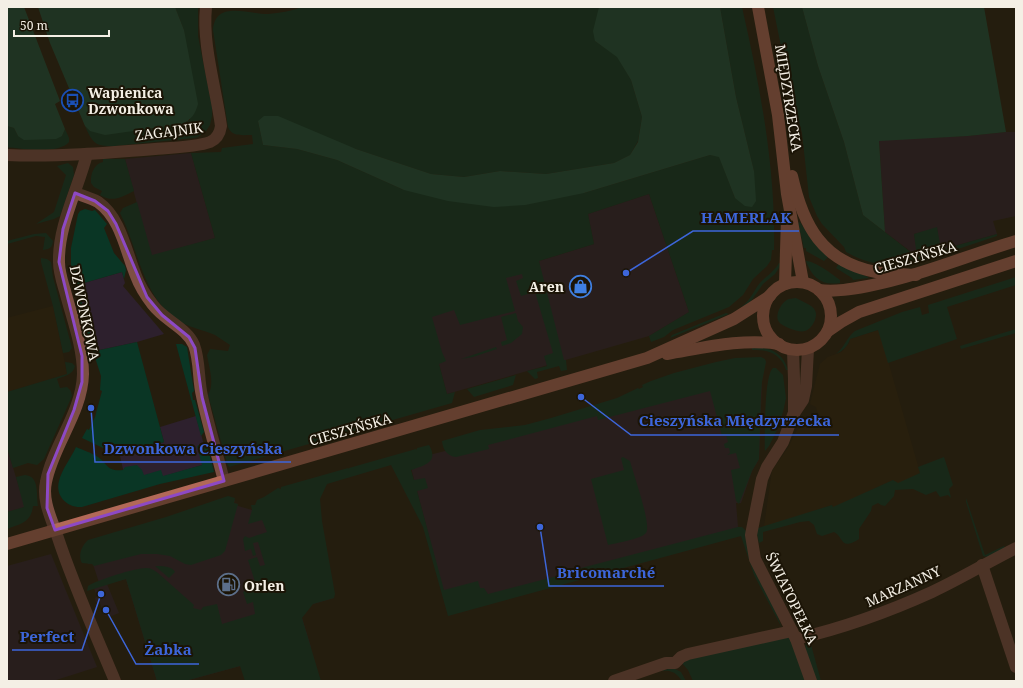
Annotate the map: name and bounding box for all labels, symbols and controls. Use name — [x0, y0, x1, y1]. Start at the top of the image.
scale bar — [14, 12, 109, 38]
text: 50 m — [20, 17, 48, 34]
street label: MIĘDZYRZECKA — [771, 43, 807, 153]
place label: Wapienica Dzwonkowa — [88, 83, 174, 118]
bus stop icon: Wapienica Dzwonkowa — [60, 87, 86, 113]
street label: ZAGAJNIK — [134, 117, 204, 145]
callout: HAMERLAK — [693, 204, 799, 231]
text: HAMERLAK — [701, 207, 792, 227]
street label: CIESZYŃSKA — [871, 236, 959, 278]
street label: DZWONKOWA — [66, 264, 104, 363]
shop icon: Aren — [567, 273, 593, 299]
place label: Aren — [529, 277, 564, 296]
street label: CIESZYŃSKA — [306, 408, 394, 450]
callout: Cieszyńska Międzyrzecka — [631, 408, 839, 435]
text: Cieszyńska Międzyrzecka — [639, 410, 831, 430]
callout: Dzwonkowa Cieszyńska — [95, 435, 291, 462]
text: Dzwonkowa Cieszyńska — [103, 438, 283, 458]
street label: ŚWIATOPEŁKA — [761, 549, 823, 647]
callout: Bricomarché — [549, 559, 664, 586]
street label: MARZANNY — [862, 561, 944, 611]
text: Bricomarché — [557, 562, 655, 582]
fuel station icon: Orlen — [216, 572, 242, 598]
place label: Orlen — [244, 576, 285, 595]
callout: Perfect — [12, 623, 82, 650]
text: Perfect — [20, 626, 74, 646]
callout: Żabka — [136, 637, 199, 664]
text: Żabka — [144, 639, 192, 659]

